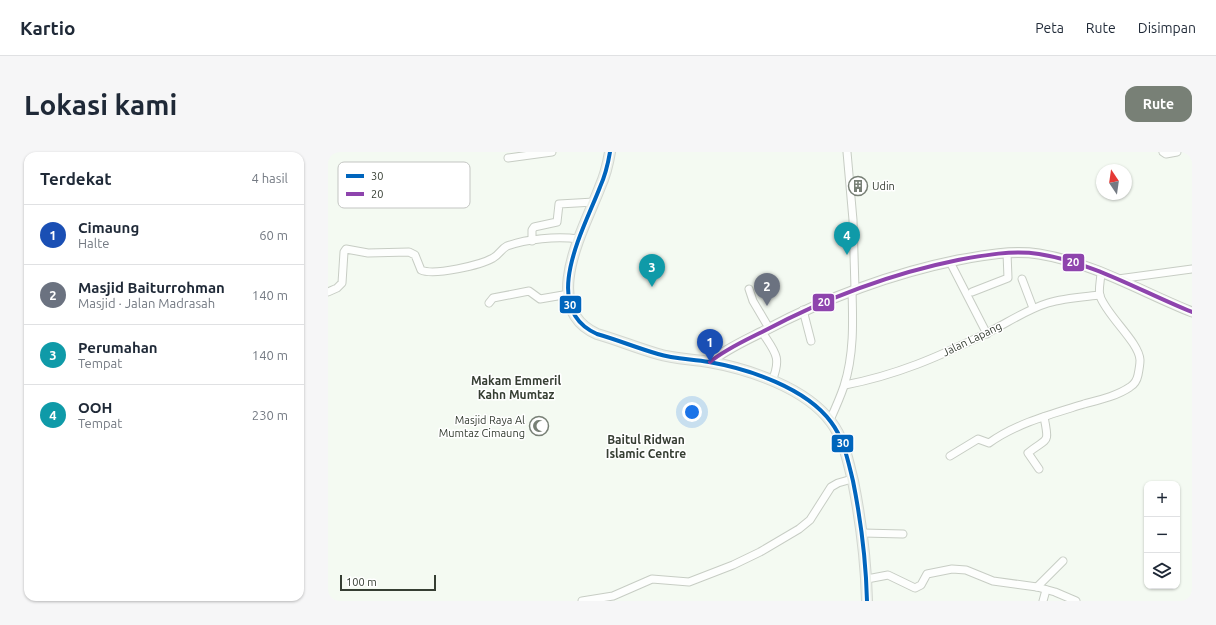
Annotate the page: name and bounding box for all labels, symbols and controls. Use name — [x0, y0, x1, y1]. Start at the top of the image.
text: Kartio — [20, 17, 76, 39]
text: Peta — [1035, 20, 1064, 36]
text: Rute — [1086, 20, 1116, 36]
text: Disimpan — [1138, 20, 1196, 36]
button: Rute — [1125, 86, 1192, 122]
text: Lokasi kami — [24, 89, 177, 120]
legend — [338, 162, 470, 208]
north arrow — [1096, 164, 1132, 200]
text: Terdekat — [40, 169, 112, 188]
text: 30 — [371, 170, 383, 182]
text: 4 hasil — [251, 171, 288, 185]
building icon: Udin — [847, 175, 869, 197]
place label: Udin — [872, 180, 895, 192]
text: 20 — [371, 188, 383, 200]
text: Cimaung — [78, 219, 139, 236]
pin: 4 — [834, 222, 860, 255]
text: 1 — [49, 228, 57, 242]
text: 60 m — [259, 228, 288, 242]
text: Halte — [78, 236, 109, 250]
line badge: 20 — [1062, 253, 1085, 272]
pin: 3 — [639, 254, 665, 287]
text: 20 — [1067, 256, 1079, 268]
pin: 2 — [754, 273, 780, 306]
text: Masjid Baiturrohman — [78, 279, 225, 296]
text: 2 — [49, 288, 57, 302]
text: 140 m — [252, 288, 288, 302]
line badge: 20 — [812, 293, 835, 312]
line badge: 30 — [559, 295, 582, 314]
text: Masjid · Jalan Madrasah — [78, 296, 215, 310]
text: 20 — [818, 296, 830, 308]
text: 30 — [564, 299, 576, 311]
street label: Jalan Lapang — [940, 319, 1004, 359]
pin: 1 — [697, 329, 723, 362]
text: Perumahan — [78, 339, 158, 356]
text: 3 — [49, 348, 57, 362]
text: 140 m — [252, 348, 288, 362]
text: Tempat — [78, 356, 122, 370]
district label: Makam Emmeril Kahn Mumtaz — [471, 374, 561, 401]
text: OOH — [78, 399, 113, 416]
your location — [682, 402, 702, 422]
text: 4 — [49, 408, 57, 422]
text: 230 m — [252, 408, 288, 422]
place label: Masjid Raya Al Mumtaz Cimaung — [439, 414, 525, 439]
mosque icon: Masjid Raya Al Mumtaz Cimaung — [528, 415, 550, 437]
text: Tempat — [78, 416, 122, 430]
district label: Baitul Ridwan Islamic Centre — [606, 433, 686, 460]
line badge: 30 — [831, 434, 854, 453]
text: 30 — [837, 437, 849, 449]
map controls — [1144, 481, 1180, 589]
button: + — [1144, 481, 1180, 517]
button: − — [1144, 517, 1180, 553]
button: layers — [1144, 553, 1180, 589]
scale bar — [340, 573, 436, 592]
text: 100 m — [346, 576, 377, 588]

